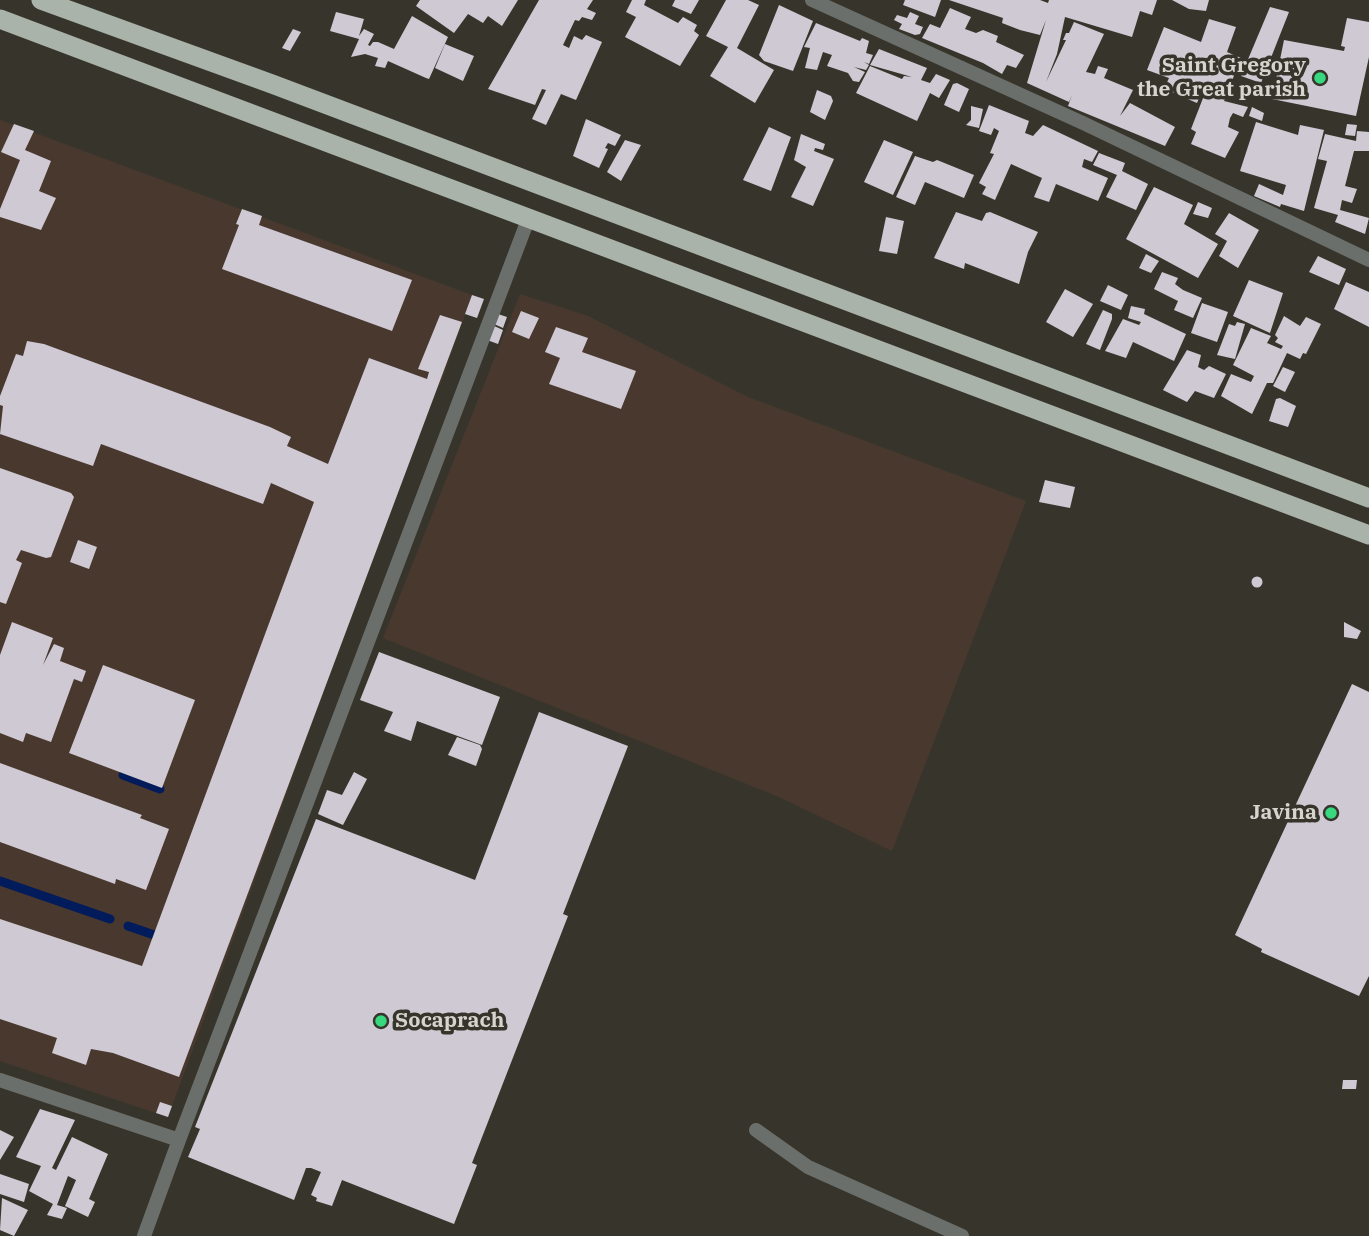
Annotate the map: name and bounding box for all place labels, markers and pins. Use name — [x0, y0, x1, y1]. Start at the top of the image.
place label: Saint Gregory the Great parish — [1137, 53, 1306, 103]
marker: Saint Gregory the Great parish — [1312, 70, 1328, 86]
place label: Javina — [1250, 800, 1317, 826]
marker: Javina — [1323, 805, 1339, 821]
place label: Socaprach — [395, 1008, 504, 1034]
marker: Socaprach — [373, 1013, 389, 1029]

